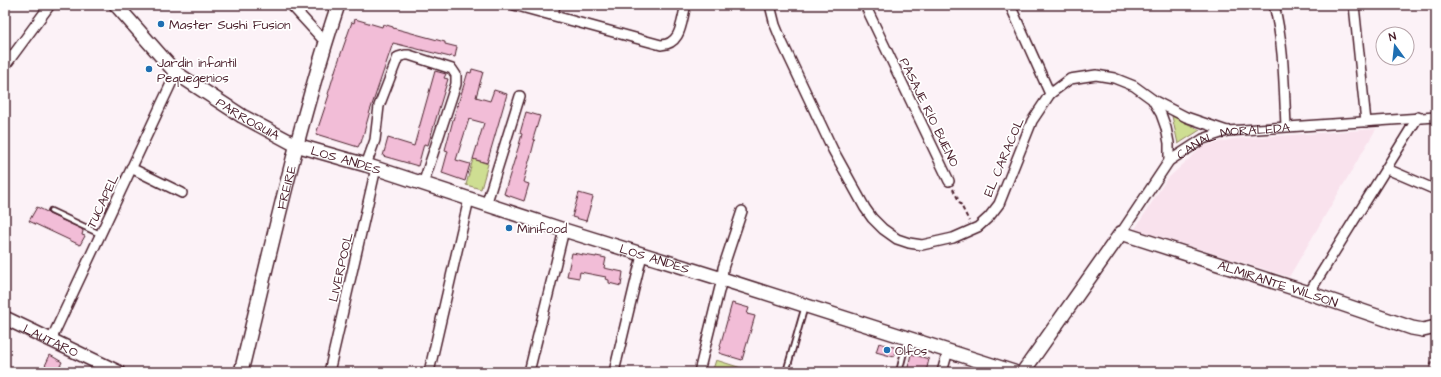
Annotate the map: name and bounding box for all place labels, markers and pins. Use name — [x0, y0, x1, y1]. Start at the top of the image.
place label: Master Sushi Fusion — [169, 16, 291, 34]
marker: Master Sushi Fusion — [156, 19, 166, 29]
place label: Jardín infantil Pequegenios — [157, 54, 237, 88]
marker: Jardín infantil Pequegenios — [144, 64, 154, 74]
place label: Minifood — [517, 220, 568, 238]
marker: Minifood — [504, 223, 514, 233]
place label: Olfos — [895, 342, 928, 360]
marker: Olfos — [882, 345, 892, 355]

